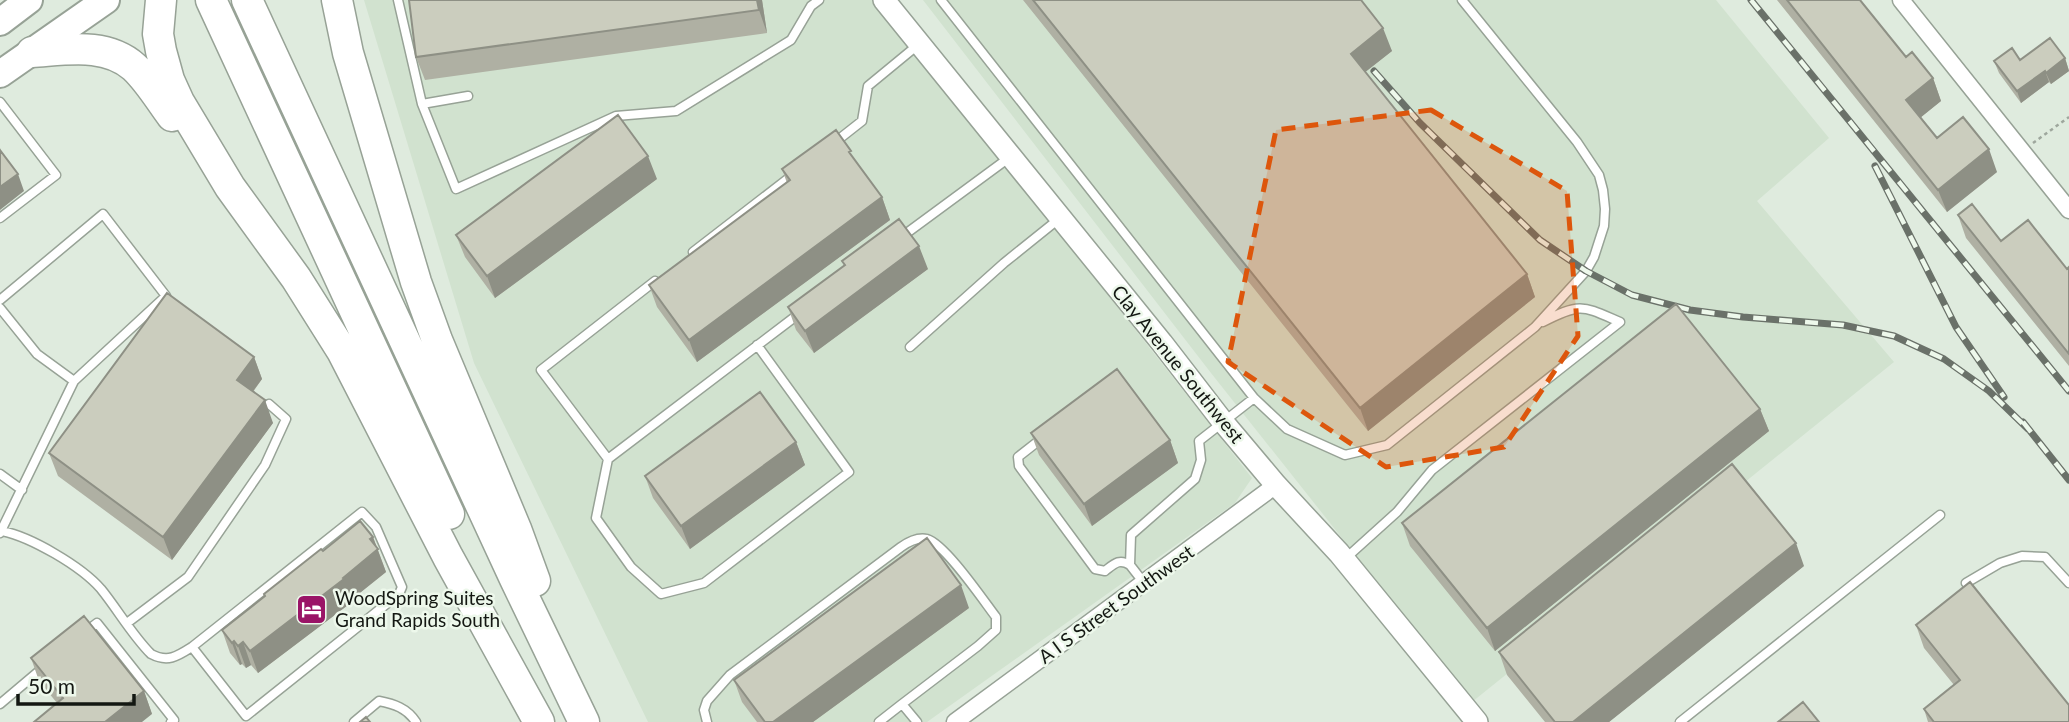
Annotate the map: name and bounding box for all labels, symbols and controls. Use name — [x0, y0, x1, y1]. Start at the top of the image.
street label: Clay Avenue Southwest — [1108, 280, 1249, 447]
street label: A I S Street Southwest — [1034, 539, 1198, 668]
place label: WoodSpring Suites Grand Rapids South — [335, 586, 500, 631]
hotel icon: WoodSpring Suites Grand Rapids South — [295, 592, 329, 626]
scale bar — [18, 662, 133, 706]
text: 50 m — [28, 673, 75, 698]

